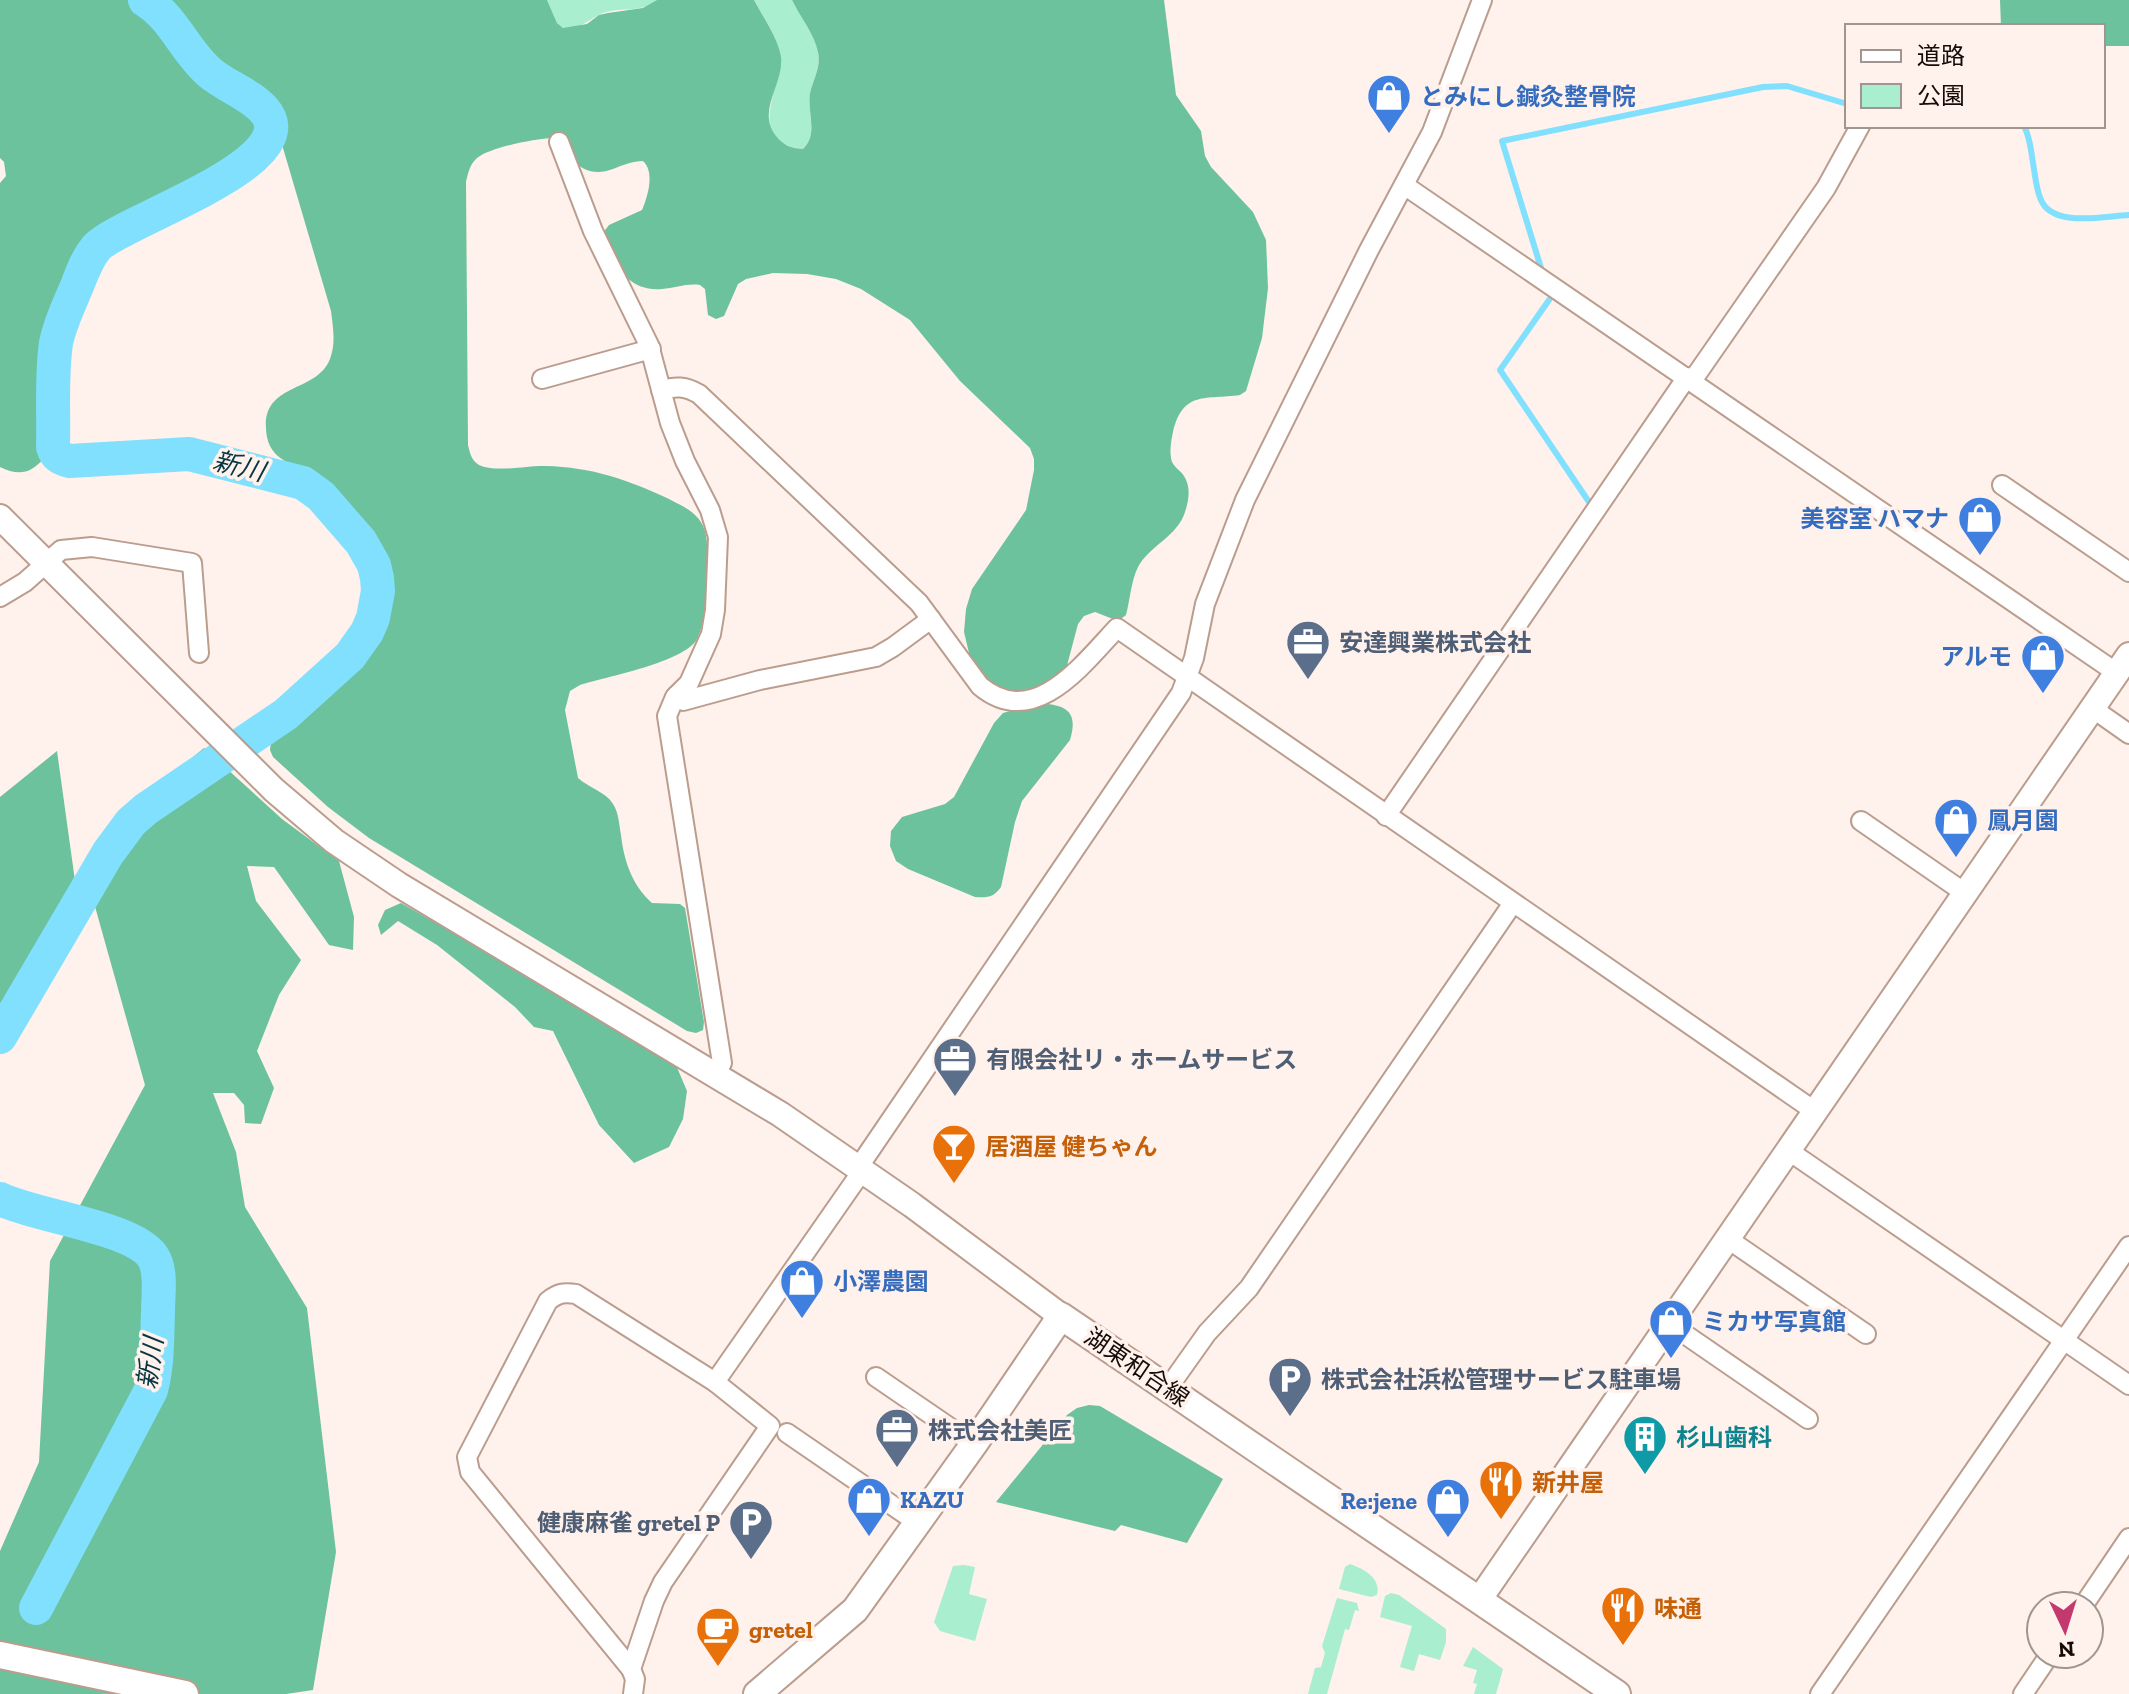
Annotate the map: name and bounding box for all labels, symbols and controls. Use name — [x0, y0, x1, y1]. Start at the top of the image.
legend — [1845, 24, 2105, 128]
text: 道路 — [1917, 41, 1965, 70]
shop icon: とみにし鍼灸整骨院 — [1365, 72, 1413, 135]
text: 公園 — [1917, 81, 1965, 110]
place label: とみにし鍼灸整骨院 — [1420, 82, 1636, 111]
water label: 新川 — [210, 444, 271, 489]
shop icon: 美容室 ハマナ — [1956, 494, 2004, 557]
place label: 美容室 ハマナ — [1801, 504, 1949, 533]
office icon: 安達興業株式会社 — [1284, 618, 1332, 681]
place label: 安達興業株式会社 — [1339, 628, 1531, 657]
shop icon: アルモ — [2019, 632, 2067, 695]
place label: アルモ — [1940, 642, 2012, 671]
shop icon: 鳳月園 — [1932, 796, 1980, 859]
place label: 鳳月園 — [1987, 806, 2059, 835]
office icon: 有限会社リ・ホームサービス — [931, 1035, 979, 1098]
place label: 有限会社リ・ホームサービス — [986, 1045, 1297, 1074]
bar icon: 居酒屋 健ちゃん — [930, 1122, 978, 1185]
place label: 居酒屋 健ちゃん — [985, 1132, 1158, 1161]
shop icon: 小澤農園 — [778, 1257, 826, 1320]
place label: 小澤農園 — [833, 1267, 929, 1296]
shop icon: ミカサ写真館 — [1647, 1297, 1695, 1360]
place label: ミカサ写真館 — [1702, 1307, 1846, 1336]
street label: 湖東和合線 — [1079, 1321, 1195, 1413]
water label: 新川 — [131, 1332, 170, 1391]
parking icon: 株式会社浜松管理サービス駐車場 — [1266, 1355, 1314, 1418]
place label: 株式会社浜松管理サービス駐車場 — [1321, 1365, 1681, 1394]
office icon: 株式会社美匠 — [873, 1406, 921, 1469]
building icon: 杉山歯科 — [1621, 1413, 1669, 1476]
place label: 株式会社美匠 — [928, 1416, 1072, 1445]
place label: 杉山歯科 — [1676, 1423, 1772, 1452]
restaurant icon: 新井屋 — [1477, 1458, 1525, 1521]
place label: 新井屋 — [1532, 1468, 1604, 1497]
shop icon: KAZU — [845, 1475, 893, 1538]
shop icon: Re:jene — [1424, 1476, 1472, 1539]
place label: KAZU — [900, 1485, 964, 1514]
place label: Re:jene — [1341, 1486, 1417, 1515]
parking icon: 健康麻雀 gretel P — [727, 1498, 775, 1561]
place label: 健康麻雀 gretel P — [537, 1508, 721, 1537]
restaurant icon: 味通 — [1599, 1584, 1647, 1647]
north arrow — [2025, 1590, 2105, 1670]
place label: 味通 — [1654, 1594, 1702, 1623]
cafe icon: gretel — [694, 1605, 742, 1668]
place label: gretel — [749, 1615, 813, 1644]
text: N — [2057, 1635, 2076, 1664]

